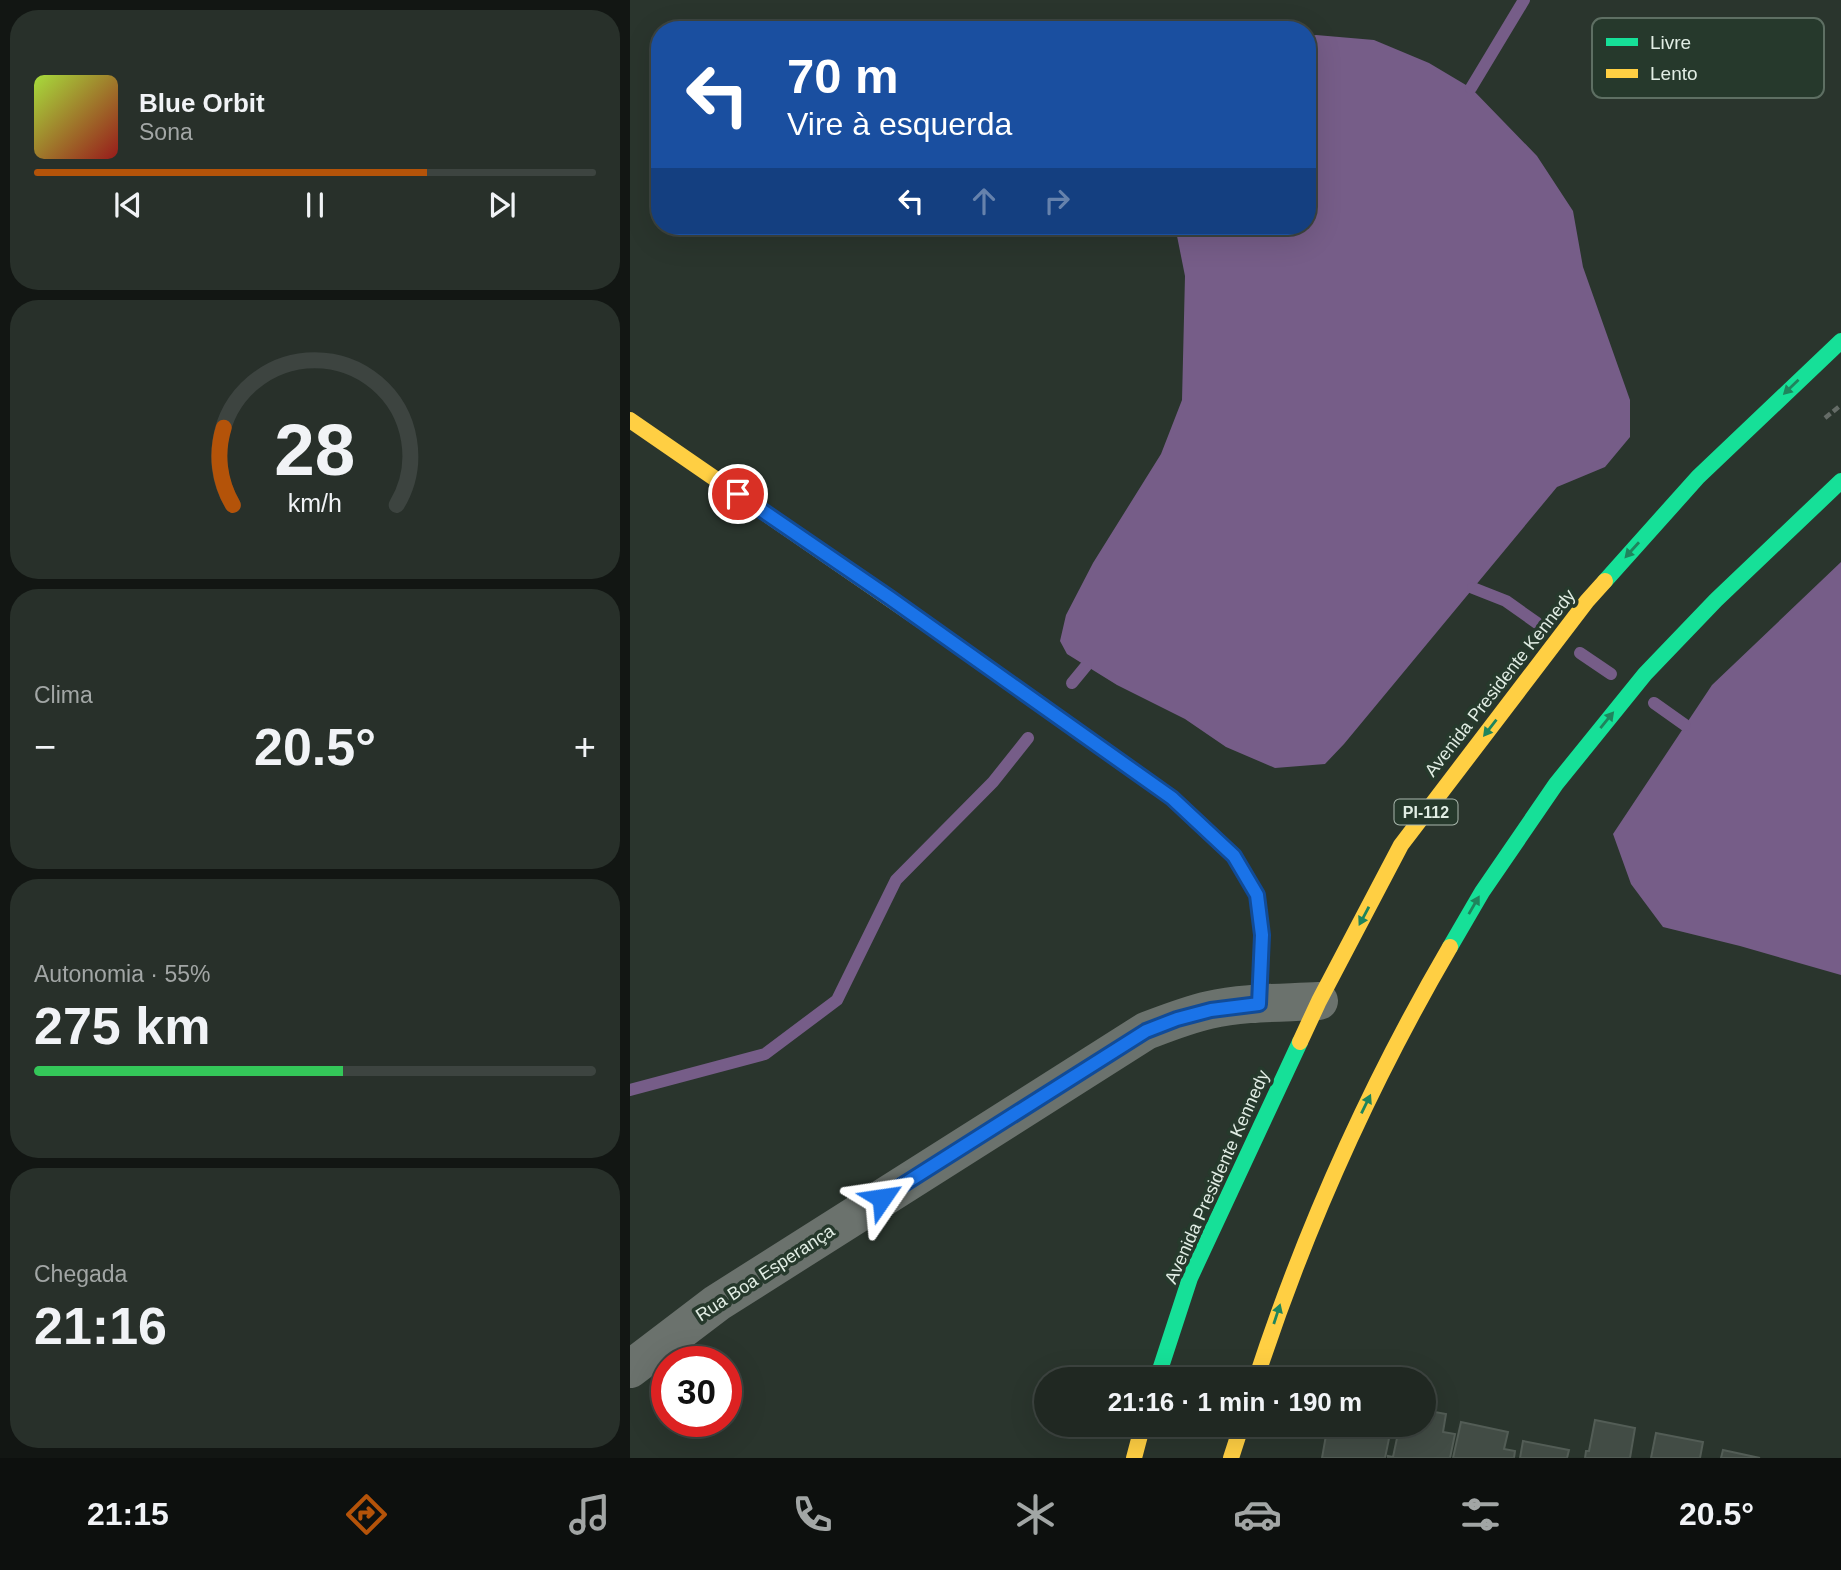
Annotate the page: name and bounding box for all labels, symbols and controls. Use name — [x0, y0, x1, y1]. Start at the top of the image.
legend — [1592, 18, 1824, 98]
text: Livre — [1650, 32, 1691, 53]
icon: left — [672, 49, 763, 140]
text: 70 m — [787, 49, 899, 103]
text: Lento — [1650, 63, 1698, 84]
text: Blue Orbit — [139, 88, 265, 118]
text: Vire à esquerda — [787, 106, 1012, 142]
text: Sona — [139, 119, 193, 145]
icon: left — [892, 182, 930, 220]
icon: ahead — [965, 182, 1003, 220]
icon: right — [1038, 182, 1076, 220]
icon: previous — [109, 186, 147, 224]
icon: pause — [296, 186, 334, 224]
icon: next — [483, 186, 521, 224]
one-way arrow — [1783, 379, 1800, 395]
text: 28 — [275, 410, 355, 491]
pin — [708, 464, 768, 524]
icon: arrive — [719, 475, 757, 513]
text: km/h — [288, 489, 342, 517]
one-way arrow — [1624, 541, 1640, 559]
street label: Avenida Presidente Kennedy — [1421, 585, 1579, 781]
text: Clima — [34, 682, 93, 708]
one-way arrow — [1600, 712, 1615, 730]
text: 20.5° — [254, 718, 376, 776]
one-way arrow — [1483, 719, 1498, 736]
text: − — [34, 726, 56, 768]
text: + — [574, 726, 596, 768]
road number: PI-112 — [1394, 800, 1458, 824]
one-way arrow — [1468, 895, 1481, 914]
one-way arrow — [1358, 906, 1369, 926]
text: Autonomia · 55% — [34, 961, 210, 987]
text: 275 km — [34, 997, 210, 1055]
street label: Avenida Presidente Kennedy — [1161, 1067, 1273, 1287]
one-way arrow — [1360, 1094, 1371, 1114]
position arrow — [845, 1161, 919, 1235]
street label: Rua Boa Esperança — [692, 1220, 839, 1325]
text: Chegada — [34, 1261, 127, 1287]
text: 21:16 — [34, 1297, 167, 1355]
one-way arrow — [1273, 1303, 1283, 1324]
speed limit sign: 30 — [651, 1346, 742, 1437]
text: 21:16 · 1 min · 190 m — [1108, 1387, 1362, 1417]
icon: directions — [342, 1490, 391, 1539]
icon: music — [565, 1490, 614, 1539]
icon: phone — [788, 1490, 837, 1539]
icon: climate — [1011, 1490, 1060, 1539]
icon: car — [1233, 1490, 1282, 1539]
icon: filters — [1456, 1490, 1505, 1539]
text: 21:15 — [87, 1496, 169, 1532]
text: 20.5° — [1679, 1496, 1754, 1532]

